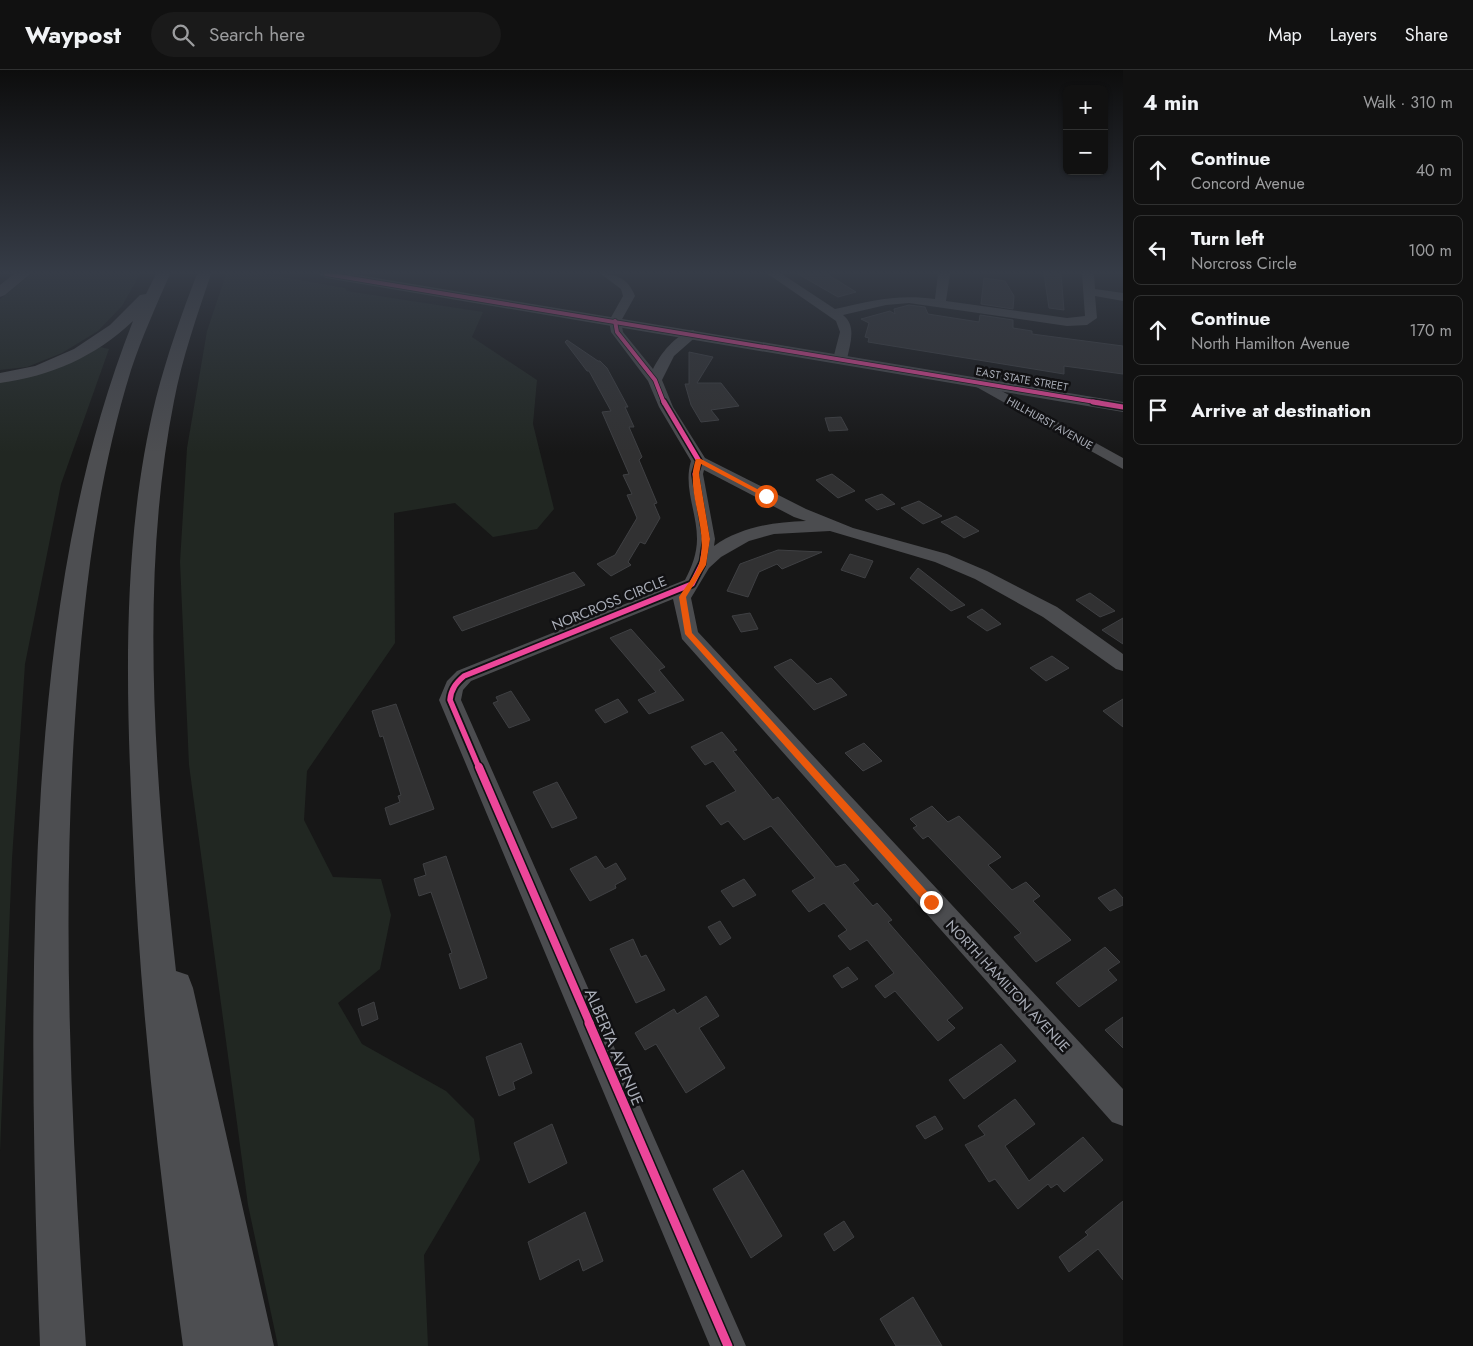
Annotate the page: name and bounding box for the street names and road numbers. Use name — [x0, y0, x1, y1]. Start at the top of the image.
street label: EAST STATE STREET — [975, 363, 1069, 395]
street label: HILLHURST AVENUE — [1004, 393, 1096, 453]
street label: NORCROSS CIRCLE — [549, 571, 669, 635]
street label: NORTH HAMILTON AVENUE — [941, 916, 1075, 1056]
street label: ALBERTA AVENUE — [579, 985, 649, 1109]

